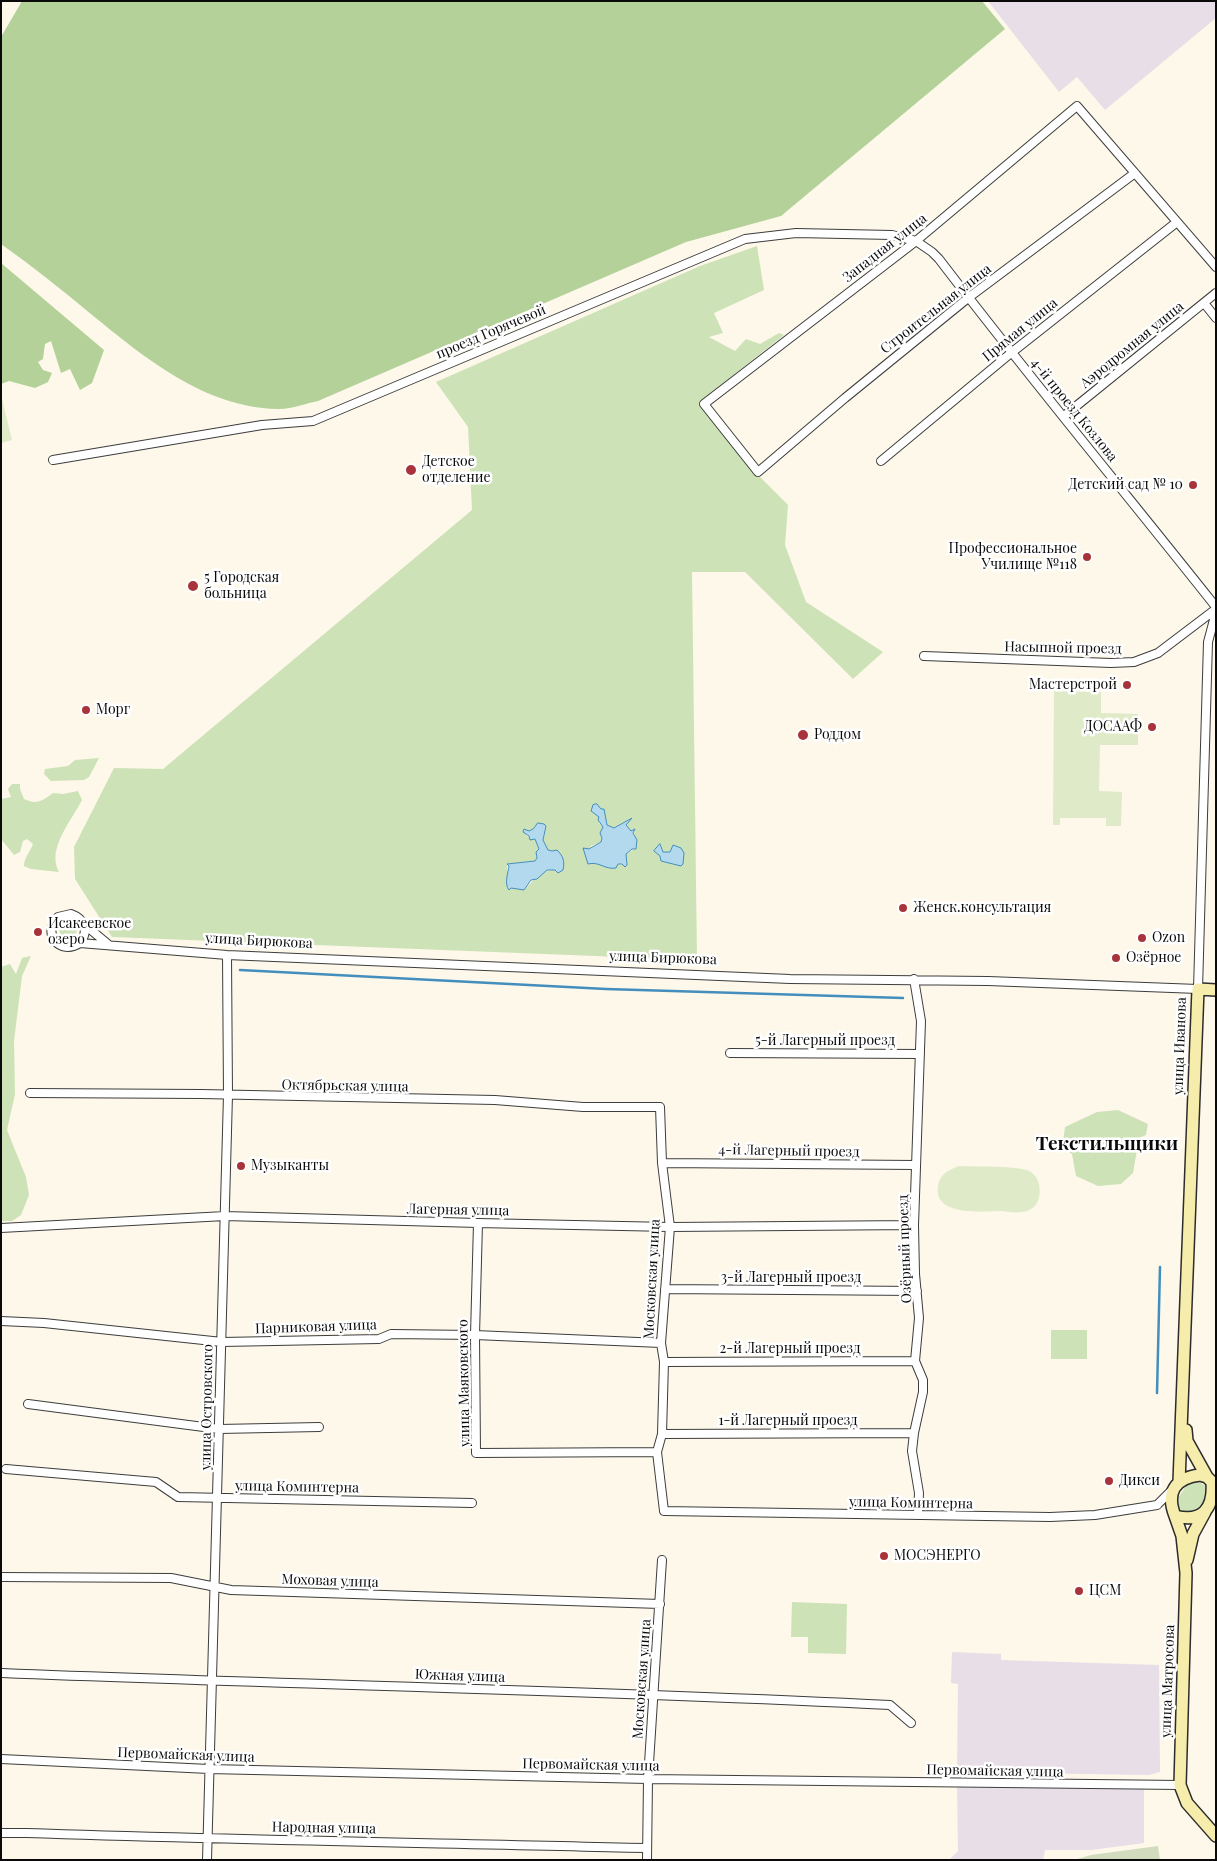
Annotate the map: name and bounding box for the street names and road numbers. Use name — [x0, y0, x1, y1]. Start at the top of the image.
street label: Западная улица — [840, 210, 930, 286]
street label: Строительная улица — [877, 261, 995, 357]
street label: Прямая улица — [979, 295, 1061, 365]
street label: Аэродромная улица — [1077, 298, 1187, 392]
street label: проезд Горячевой — [434, 301, 548, 363]
street label: 4-й проезд Козлова — [1027, 355, 1121, 465]
street label: Насыпной проезд — [1004, 639, 1122, 657]
street label: улица Бирюкова — [205, 930, 313, 952]
street label: улица Бирюкова — [609, 948, 717, 968]
street label: улица Иванова — [1170, 997, 1190, 1095]
street label: 5-й Лагерный проезд — [755, 1033, 895, 1049]
street label: Октябрьская улица — [281, 1076, 409, 1096]
street label: 4-й Лагерный проезд — [718, 1141, 860, 1161]
street label: Озёрный проезд — [895, 1194, 915, 1304]
street label: Лагерная улица — [407, 1201, 509, 1219]
street label: Московская улица — [640, 1219, 664, 1339]
street label: 3-й Лагерный проезд — [721, 1270, 861, 1286]
street label: Парниковая улица — [255, 1316, 377, 1338]
street label: улица Маяковского — [454, 1319, 474, 1447]
street label: 2-й Лагерный проезд — [720, 1341, 860, 1357]
street label: улица Островского — [198, 1344, 216, 1470]
street label: 1-й Лагерный проезд — [718, 1413, 858, 1429]
street label: улица Коминтерна — [235, 1478, 359, 1496]
street label: улица Коминтерна — [849, 1494, 973, 1512]
street label: Моховая улица — [281, 1571, 379, 1591]
street label: Московская улица — [629, 1619, 655, 1739]
street label: улица Матросова — [1158, 1624, 1178, 1738]
street label: Южная улица — [415, 1666, 505, 1686]
street label: Первомайская улица — [117, 1744, 255, 1766]
street label: Первомайская улица — [522, 1755, 660, 1775]
street label: Первомайская улица — [926, 1761, 1064, 1781]
street label: Народная улица — [272, 1819, 376, 1837]

